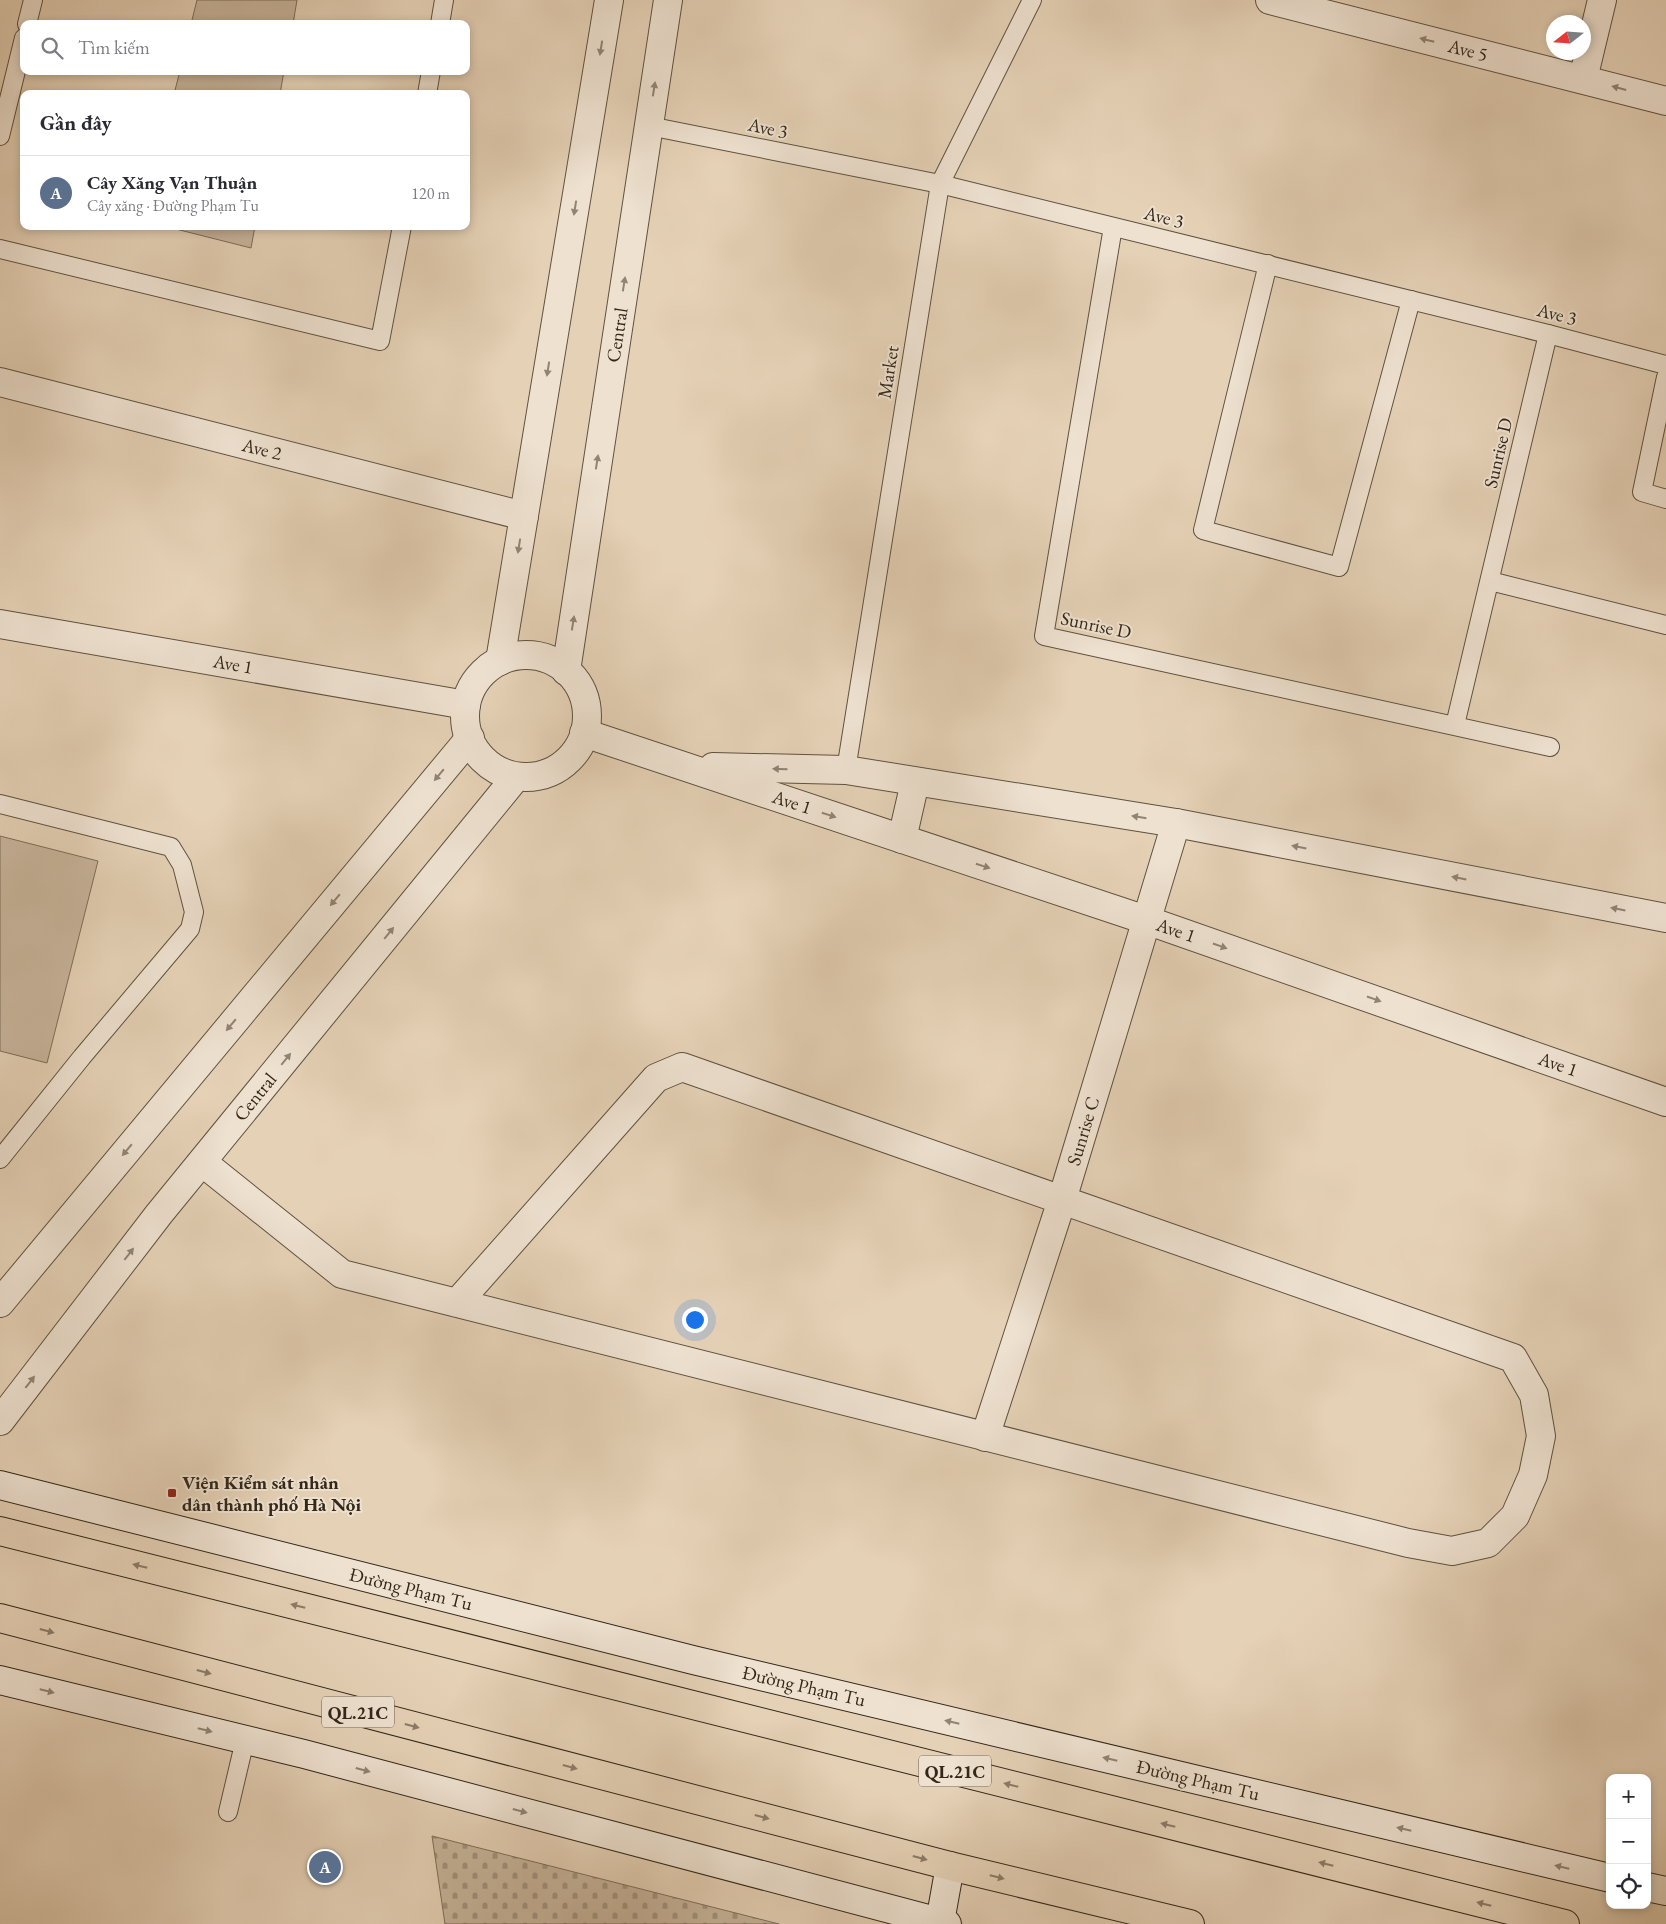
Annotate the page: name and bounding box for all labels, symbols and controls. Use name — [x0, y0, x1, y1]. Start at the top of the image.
north arrow — [1546, 15, 1591, 60]
search box — [20, 20, 470, 75]
street label: Ave 5 — [1445, 33, 1490, 67]
icon: search — [38, 34, 66, 62]
text: Tìm kiếm — [78, 35, 150, 60]
one-way arrow — [1420, 35, 1435, 43]
one-way arrow — [597, 40, 605, 56]
one-way arrow — [651, 81, 659, 97]
one-way arrow — [1611, 84, 1626, 92]
text: Gần đây — [40, 109, 112, 136]
street label: Ave 3 — [745, 111, 790, 144]
text: Cây Xăng Vạn Thuận — [87, 170, 257, 195]
text: A — [50, 183, 62, 204]
text: 120 m — [411, 183, 450, 204]
text: Cây xăng · Đường Phạm Tu — [87, 195, 259, 216]
street label: Ave 3 — [1141, 200, 1186, 234]
one-way arrow — [570, 201, 578, 217]
one-way arrow — [621, 276, 629, 292]
street label: Ave 3 — [1534, 297, 1579, 331]
street label: Central — [600, 305, 634, 364]
street label: Market — [872, 344, 904, 400]
one-way arrow — [544, 361, 552, 377]
street label: Sunrise D — [1478, 415, 1518, 491]
street label: Ave 2 — [239, 432, 284, 466]
one-way arrow — [594, 454, 602, 470]
one-way arrow — [515, 539, 523, 555]
street label: Sunrise D — [1058, 605, 1134, 645]
one-way arrow — [569, 614, 577, 630]
street label: Ave 1 — [210, 648, 255, 680]
one-way arrow — [772, 764, 788, 772]
one-way arrow — [433, 768, 444, 781]
street label: Ave 1 — [768, 784, 815, 820]
one-way arrow — [822, 811, 837, 819]
one-way arrow — [1131, 813, 1147, 821]
one-way arrow — [1291, 843, 1307, 851]
one-way arrow — [976, 862, 991, 870]
one-way arrow — [1451, 874, 1466, 882]
one-way arrow — [329, 893, 340, 906]
one-way arrow — [1611, 905, 1626, 913]
street label: Ave 1 — [1152, 911, 1199, 948]
one-way arrow — [383, 927, 394, 940]
one-way arrow — [1213, 942, 1228, 950]
one-way arrow — [1366, 996, 1381, 1004]
one-way arrow — [226, 1019, 237, 1031]
street label: Ave 1 — [1534, 1045, 1581, 1082]
one-way arrow — [281, 1053, 292, 1066]
street label: Central — [228, 1067, 282, 1126]
street label: Sunrise C — [1061, 1094, 1105, 1168]
one-way arrow — [122, 1143, 133, 1156]
one-way arrow — [124, 1247, 134, 1261]
your location — [682, 1307, 708, 1333]
one-way arrow — [24, 1376, 35, 1389]
place label: Viện Kiểm sát nhân dân thành phố Hà Nội — [182, 1470, 361, 1517]
marker: Viện Kiểm sát nhân dân thành phố Hà Nội — [166, 1487, 178, 1499]
one-way arrow — [133, 1562, 148, 1570]
street label: Đường Phạm Tu — [347, 1562, 475, 1616]
one-way arrow — [290, 1602, 305, 1610]
one-way arrow — [40, 1627, 55, 1635]
street label: Đường Phạm Tu — [740, 1660, 868, 1712]
one-way arrow — [197, 1668, 212, 1676]
one-way arrow — [40, 1687, 55, 1695]
road number: QL.21C — [322, 1696, 394, 1728]
one-way arrow — [944, 1717, 959, 1725]
one-way arrow — [405, 1722, 420, 1730]
one-way arrow — [198, 1726, 213, 1734]
street label: Đường Phạm Tu — [1134, 1754, 1262, 1806]
road number: QL.21C — [919, 1755, 991, 1786]
one-way arrow — [1102, 1755, 1117, 1763]
one-way arrow — [562, 1763, 577, 1771]
one-way arrow — [355, 1766, 370, 1774]
map controls — [1606, 1774, 1651, 1909]
button: + — [1606, 1774, 1651, 1819]
one-way arrow — [1003, 1781, 1018, 1789]
one-way arrow — [512, 1807, 527, 1815]
one-way arrow — [755, 1813, 770, 1821]
button: − — [1606, 1819, 1651, 1864]
one-way arrow — [1161, 1820, 1176, 1828]
one-way arrow — [1397, 1825, 1412, 1833]
pin: A — [309, 1848, 341, 1886]
one-way arrow — [912, 1854, 927, 1862]
one-way arrow — [1319, 1860, 1334, 1868]
one-way arrow — [1555, 1863, 1570, 1871]
button: locate — [1606, 1864, 1651, 1909]
one-way arrow — [990, 1873, 1005, 1881]
one-way arrow — [1476, 1899, 1491, 1907]

